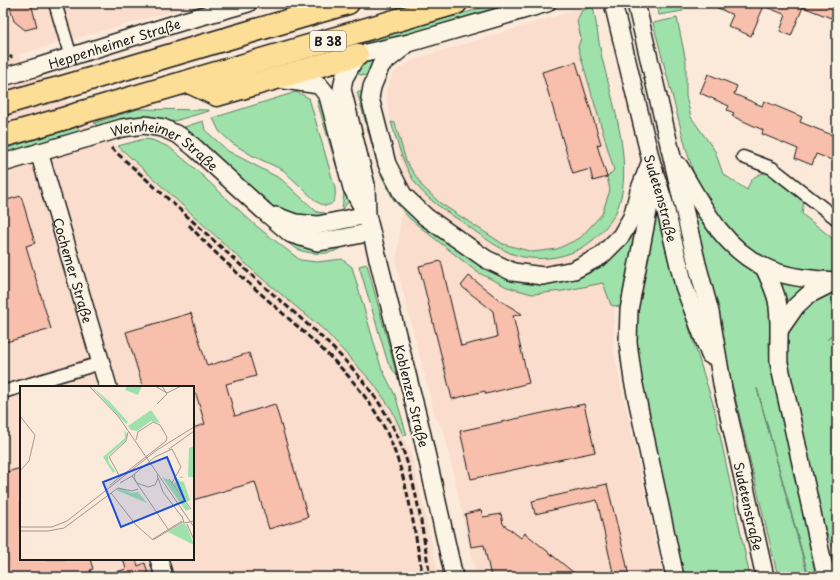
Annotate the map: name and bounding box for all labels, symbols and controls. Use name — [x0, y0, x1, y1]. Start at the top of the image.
street label: Heppenheimer Straße — [46, 13, 183, 73]
road number: B 38 — [310, 31, 346, 51]
street label: Weinheimer Straße — [108, 115, 223, 175]
street label: Sudetenstraße — [640, 152, 683, 244]
street label: Cochemer Straße — [49, 215, 98, 325]
street label: Koblenzer Straße — [390, 343, 434, 449]
inset map — [20, 386, 194, 560]
street label: Sudetenstraße — [730, 460, 768, 552]

